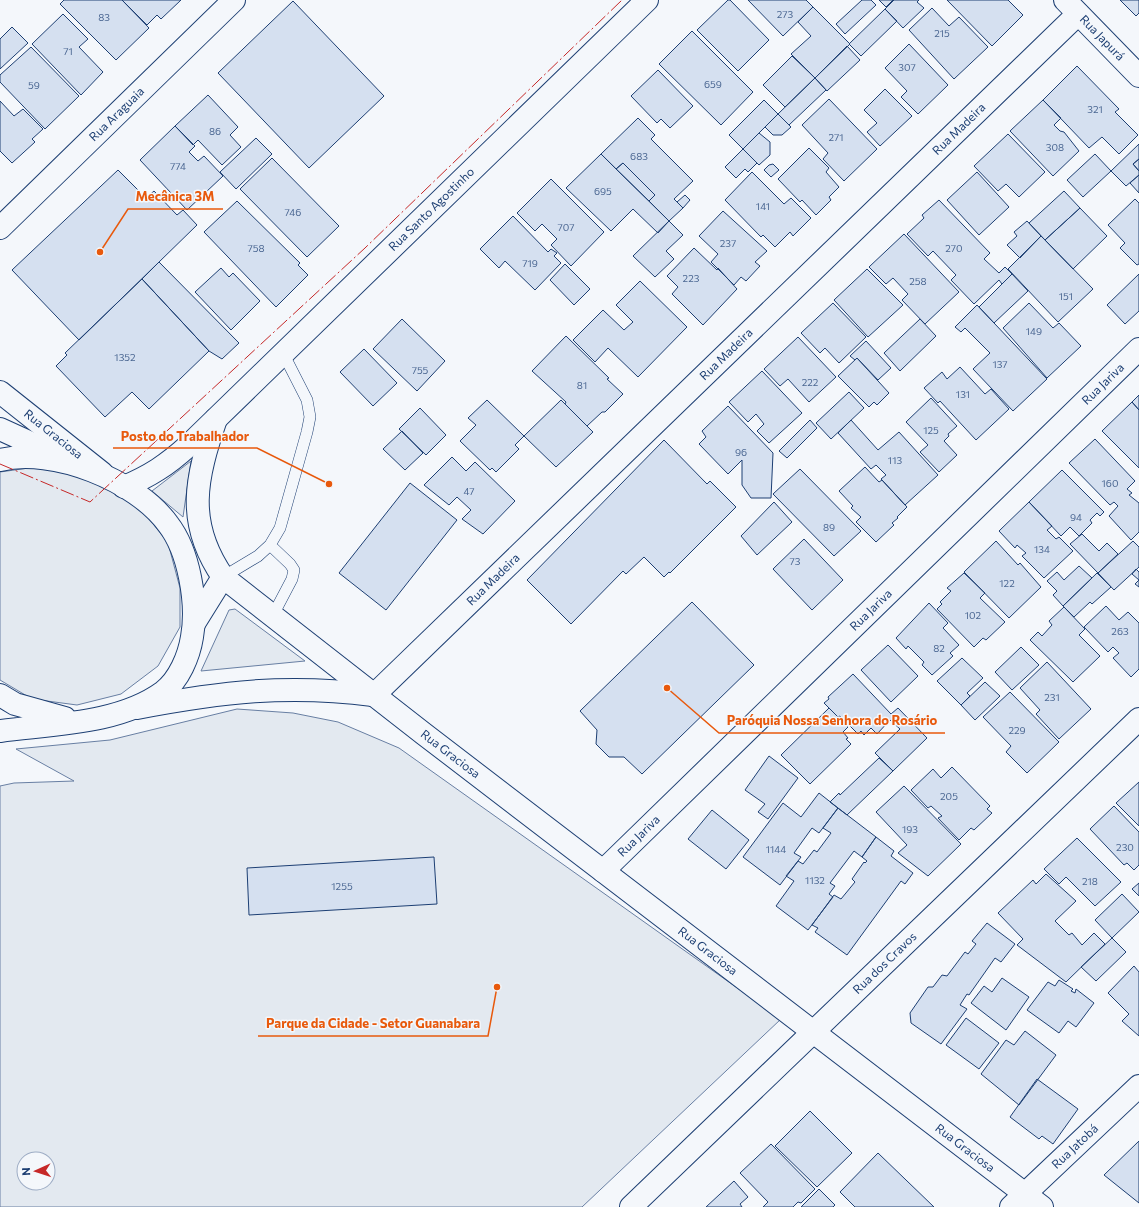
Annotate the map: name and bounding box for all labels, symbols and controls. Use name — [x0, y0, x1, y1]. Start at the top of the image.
house number: 273 — [777, 8, 794, 20]
house number: 83 — [98, 11, 110, 23]
street label: Rua Japurá — [1078, 12, 1128, 63]
house number: 215 — [934, 27, 950, 39]
house number: 71 — [63, 45, 73, 57]
house number: 307 — [898, 61, 916, 73]
house number: 659 — [704, 78, 722, 90]
house number: 59 — [28, 79, 40, 91]
street label: Rua Araguaia — [86, 84, 147, 143]
street label: Rua Madeira — [929, 100, 988, 157]
house number: 321 — [1087, 103, 1103, 115]
house number: 86 — [209, 125, 221, 137]
house number: 271 — [828, 131, 844, 143]
house number: 308 — [1046, 141, 1064, 153]
house number: 683 — [630, 150, 648, 162]
house number: 774 — [170, 160, 186, 172]
street label: Rua Santo Agostinho — [385, 164, 477, 253]
callout: Mecânica 3M — [128, 184, 223, 209]
house number: 695 — [594, 185, 612, 197]
text: Mecânica 3M — [135, 188, 215, 204]
house number: 141 — [756, 200, 770, 212]
house number: 746 — [285, 206, 301, 218]
house number: 707 — [557, 221, 575, 233]
house number: 237 — [720, 237, 736, 249]
house number: 758 — [247, 242, 265, 254]
house number: 270 — [945, 242, 963, 254]
house number: 719 — [522, 257, 538, 269]
house number: 223 — [683, 272, 700, 284]
house number: 258 — [909, 275, 927, 287]
house number: 151 — [1059, 290, 1073, 302]
street label: Rua Madeira — [696, 325, 755, 382]
house number: 149 — [1026, 325, 1042, 337]
house number: 1352 — [114, 351, 136, 363]
house number: 137 — [992, 358, 1008, 370]
street label: Rua Jariva — [1078, 360, 1126, 407]
house number: 755 — [412, 364, 429, 376]
house number: 222 — [802, 376, 819, 388]
house number: 81 — [577, 379, 587, 391]
house number: 131 — [956, 388, 970, 400]
street label: Rua Graciosa — [22, 406, 86, 461]
callout: Posto do Trabalhador — [113, 423, 257, 448]
house number: 125 — [923, 424, 939, 436]
text: Posto do Trabalhador — [121, 428, 250, 444]
house number: 96 — [735, 446, 747, 458]
house number: 113 — [888, 454, 902, 466]
house number: 160 — [1102, 477, 1118, 489]
house number: 47 — [463, 485, 475, 497]
house number: 94 — [1070, 511, 1082, 523]
house number: 89 — [823, 521, 835, 533]
house number: 134 — [1034, 543, 1050, 555]
street label: Rua Madeira — [463, 550, 522, 608]
house number: 73 — [790, 555, 801, 567]
house number: 122 — [999, 577, 1015, 589]
street label: Rua Jariva — [846, 586, 894, 633]
house number: 102 — [965, 609, 982, 621]
house number: 263 — [1111, 625, 1129, 637]
house number: 82 — [933, 642, 945, 654]
house number: 231 — [1044, 691, 1060, 703]
callout: Paróquia Nossa Senhora do Rosário — [719, 708, 945, 733]
text: Paróquia Nossa Senhora do Rosário — [727, 712, 938, 728]
house number: 229 — [1008, 724, 1026, 736]
street label: Rua Graciosa — [419, 726, 483, 780]
house number: 205 — [940, 790, 958, 802]
street label: Rua Jariva — [614, 812, 662, 859]
house number: 193 — [902, 823, 918, 835]
house number: 230 — [1116, 841, 1134, 853]
house number: 1144 — [766, 843, 786, 855]
house number: 1132 — [805, 874, 825, 886]
house number: 218 — [1082, 875, 1098, 887]
house number: 1255 — [331, 880, 353, 892]
street label: Rua Graciosa — [676, 923, 741, 977]
street label: Rua dos Cravos — [850, 929, 919, 996]
callout: Parque da Cidade - Setor Guanabara — [258, 1011, 488, 1036]
text: Parque da Cidade - Setor Guanabara — [266, 1015, 480, 1031]
street label: Rua Graciosa — [933, 1120, 998, 1174]
street label: Rua Jatobá — [1048, 1121, 1100, 1171]
north arrow — [16, 1151, 56, 1191]
text: N — [19, 1167, 32, 1176]

